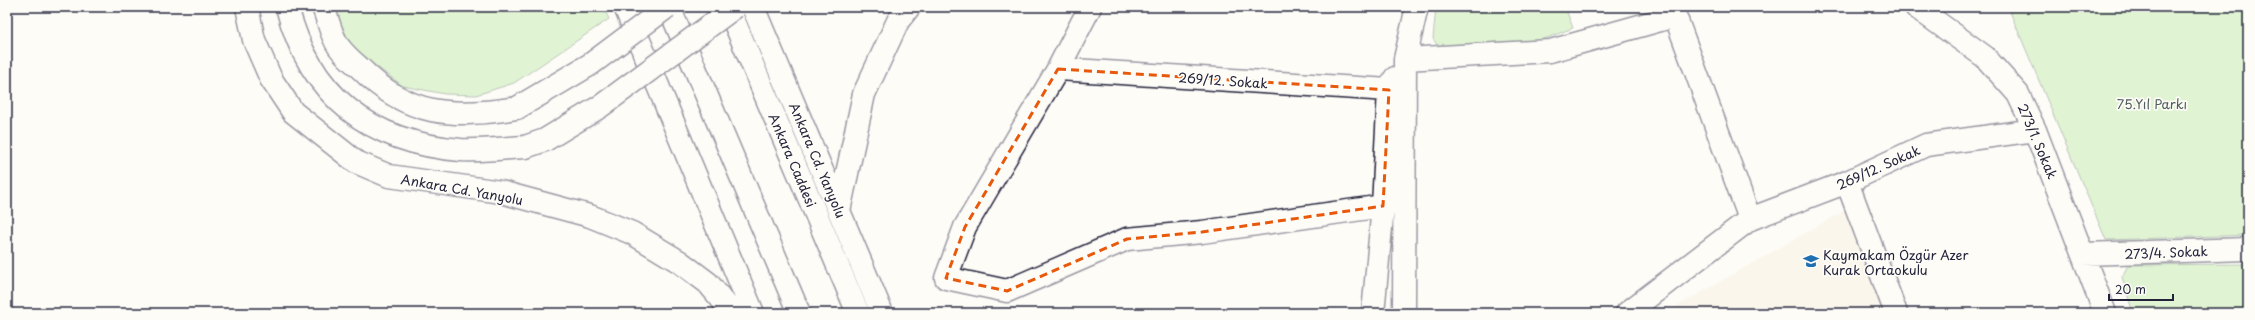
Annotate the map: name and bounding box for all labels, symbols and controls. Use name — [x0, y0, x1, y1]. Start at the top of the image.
street label: 269/12. Sokak — [1178, 67, 1269, 93]
park label: 75.Yıl Parkı — [2117, 94, 2187, 113]
street label: Ankara Cd. Yanyolu — [785, 99, 851, 221]
street label: 273/1. Sokak — [2014, 100, 2063, 182]
street label: Ankara Caddesi — [765, 110, 821, 210]
street label: 269/12. Sokak — [1833, 140, 1923, 194]
street label: Ankara Cd. Yanyolu — [399, 169, 525, 209]
street label: 273/4. Sokak — [2124, 241, 2209, 263]
place label: Kaymakam Özgür Azer Kurak Ortaokulu — [1823, 245, 1970, 279]
school or university icon: Kaymakam Özgür Azer Kurak Ortaokulu — [1802, 252, 1820, 270]
scale bar — [2109, 276, 2173, 302]
text: 20 m — [2115, 280, 2146, 298]

